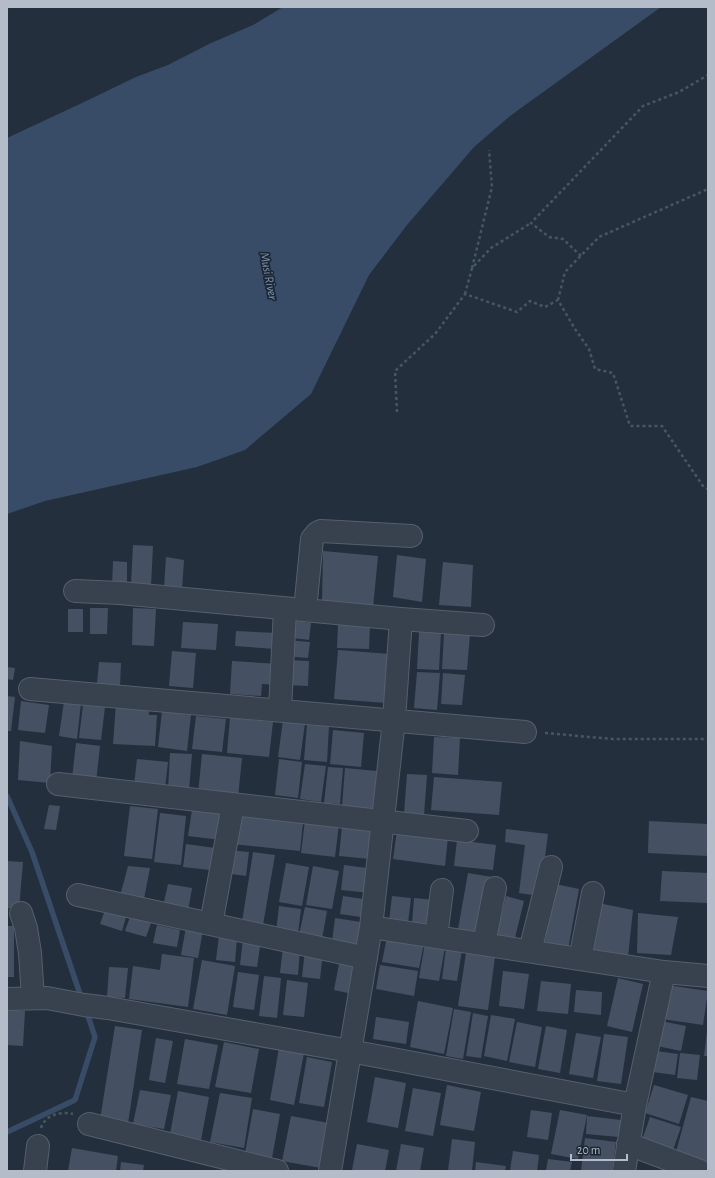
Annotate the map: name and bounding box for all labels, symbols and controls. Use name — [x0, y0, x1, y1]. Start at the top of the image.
water label: Musi River — [257, 251, 279, 302]
scale bar — [571, 1136, 627, 1162]
text: 20 m — [577, 1144, 600, 1156]

